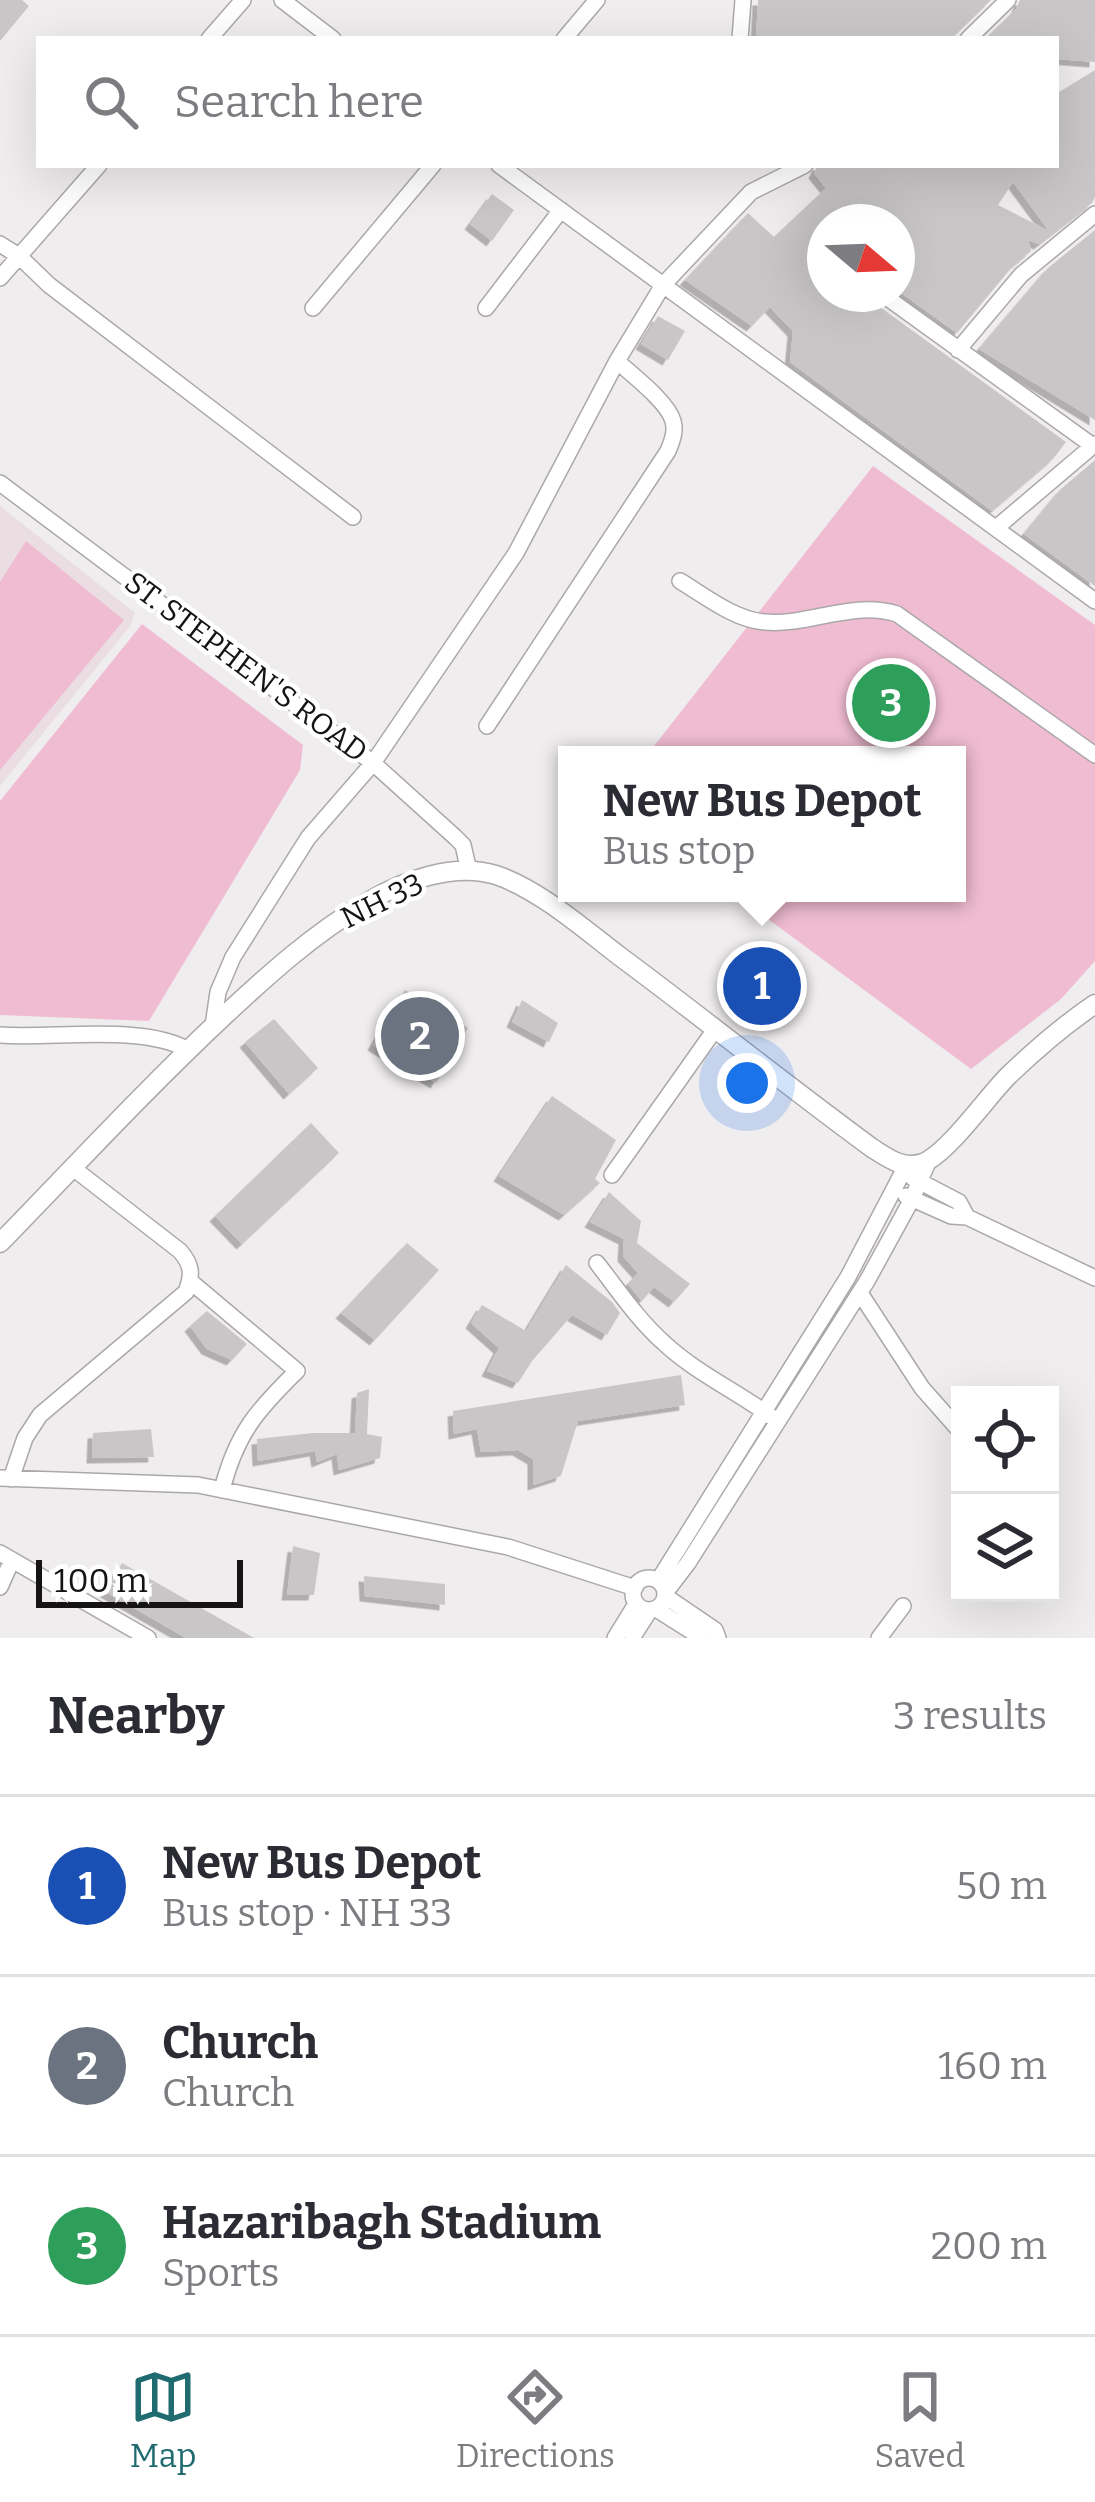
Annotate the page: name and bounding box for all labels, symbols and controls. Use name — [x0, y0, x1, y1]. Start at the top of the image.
search box — [36, 36, 1059, 168]
icon: search — [78, 69, 144, 135]
text: Search here — [174, 75, 424, 129]
north arrow — [807, 204, 915, 312]
street label: ST. STEPHEN'S ROAD — [118, 564, 374, 770]
pin: 3 — [852, 658, 930, 748]
popup — [558, 746, 966, 902]
text: New Bus Depot — [602, 774, 922, 828]
text: Bus stop — [602, 828, 755, 874]
street label: NH 33 — [335, 866, 429, 936]
pin: 1 — [723, 941, 801, 1031]
pin: 2 — [381, 991, 459, 1081]
your location — [717, 1053, 777, 1113]
map controls — [951, 1386, 1059, 1602]
button: locate — [951, 1386, 1059, 1494]
button: layers — [951, 1494, 1059, 1602]
scale bar — [36, 1554, 243, 1607]
text: 100 m — [54, 1561, 148, 1601]
text: Nearby — [48, 1685, 224, 1747]
text: 3 results — [893, 1693, 1047, 1739]
text: New Bus Depot — [162, 1836, 481, 1890]
text: 1 — [79, 1863, 95, 1909]
text: 50 m — [956, 1863, 1047, 1909]
text: Bus stop · NH 33 — [162, 1890, 452, 1936]
text: Church — [162, 2016, 318, 2070]
text: 2 — [76, 2043, 98, 2089]
text: 160 m — [938, 2043, 1047, 2089]
text: Church — [162, 2070, 294, 2116]
text: Hazaribagh Stadium — [162, 2196, 601, 2250]
text: 3 — [76, 2223, 98, 2269]
text: 200 m — [931, 2223, 1047, 2269]
text: Sports — [162, 2250, 279, 2296]
tab: Map — [130, 2364, 196, 2476]
tab: Directions — [456, 2364, 615, 2476]
tab: Saved — [875, 2364, 965, 2476]

